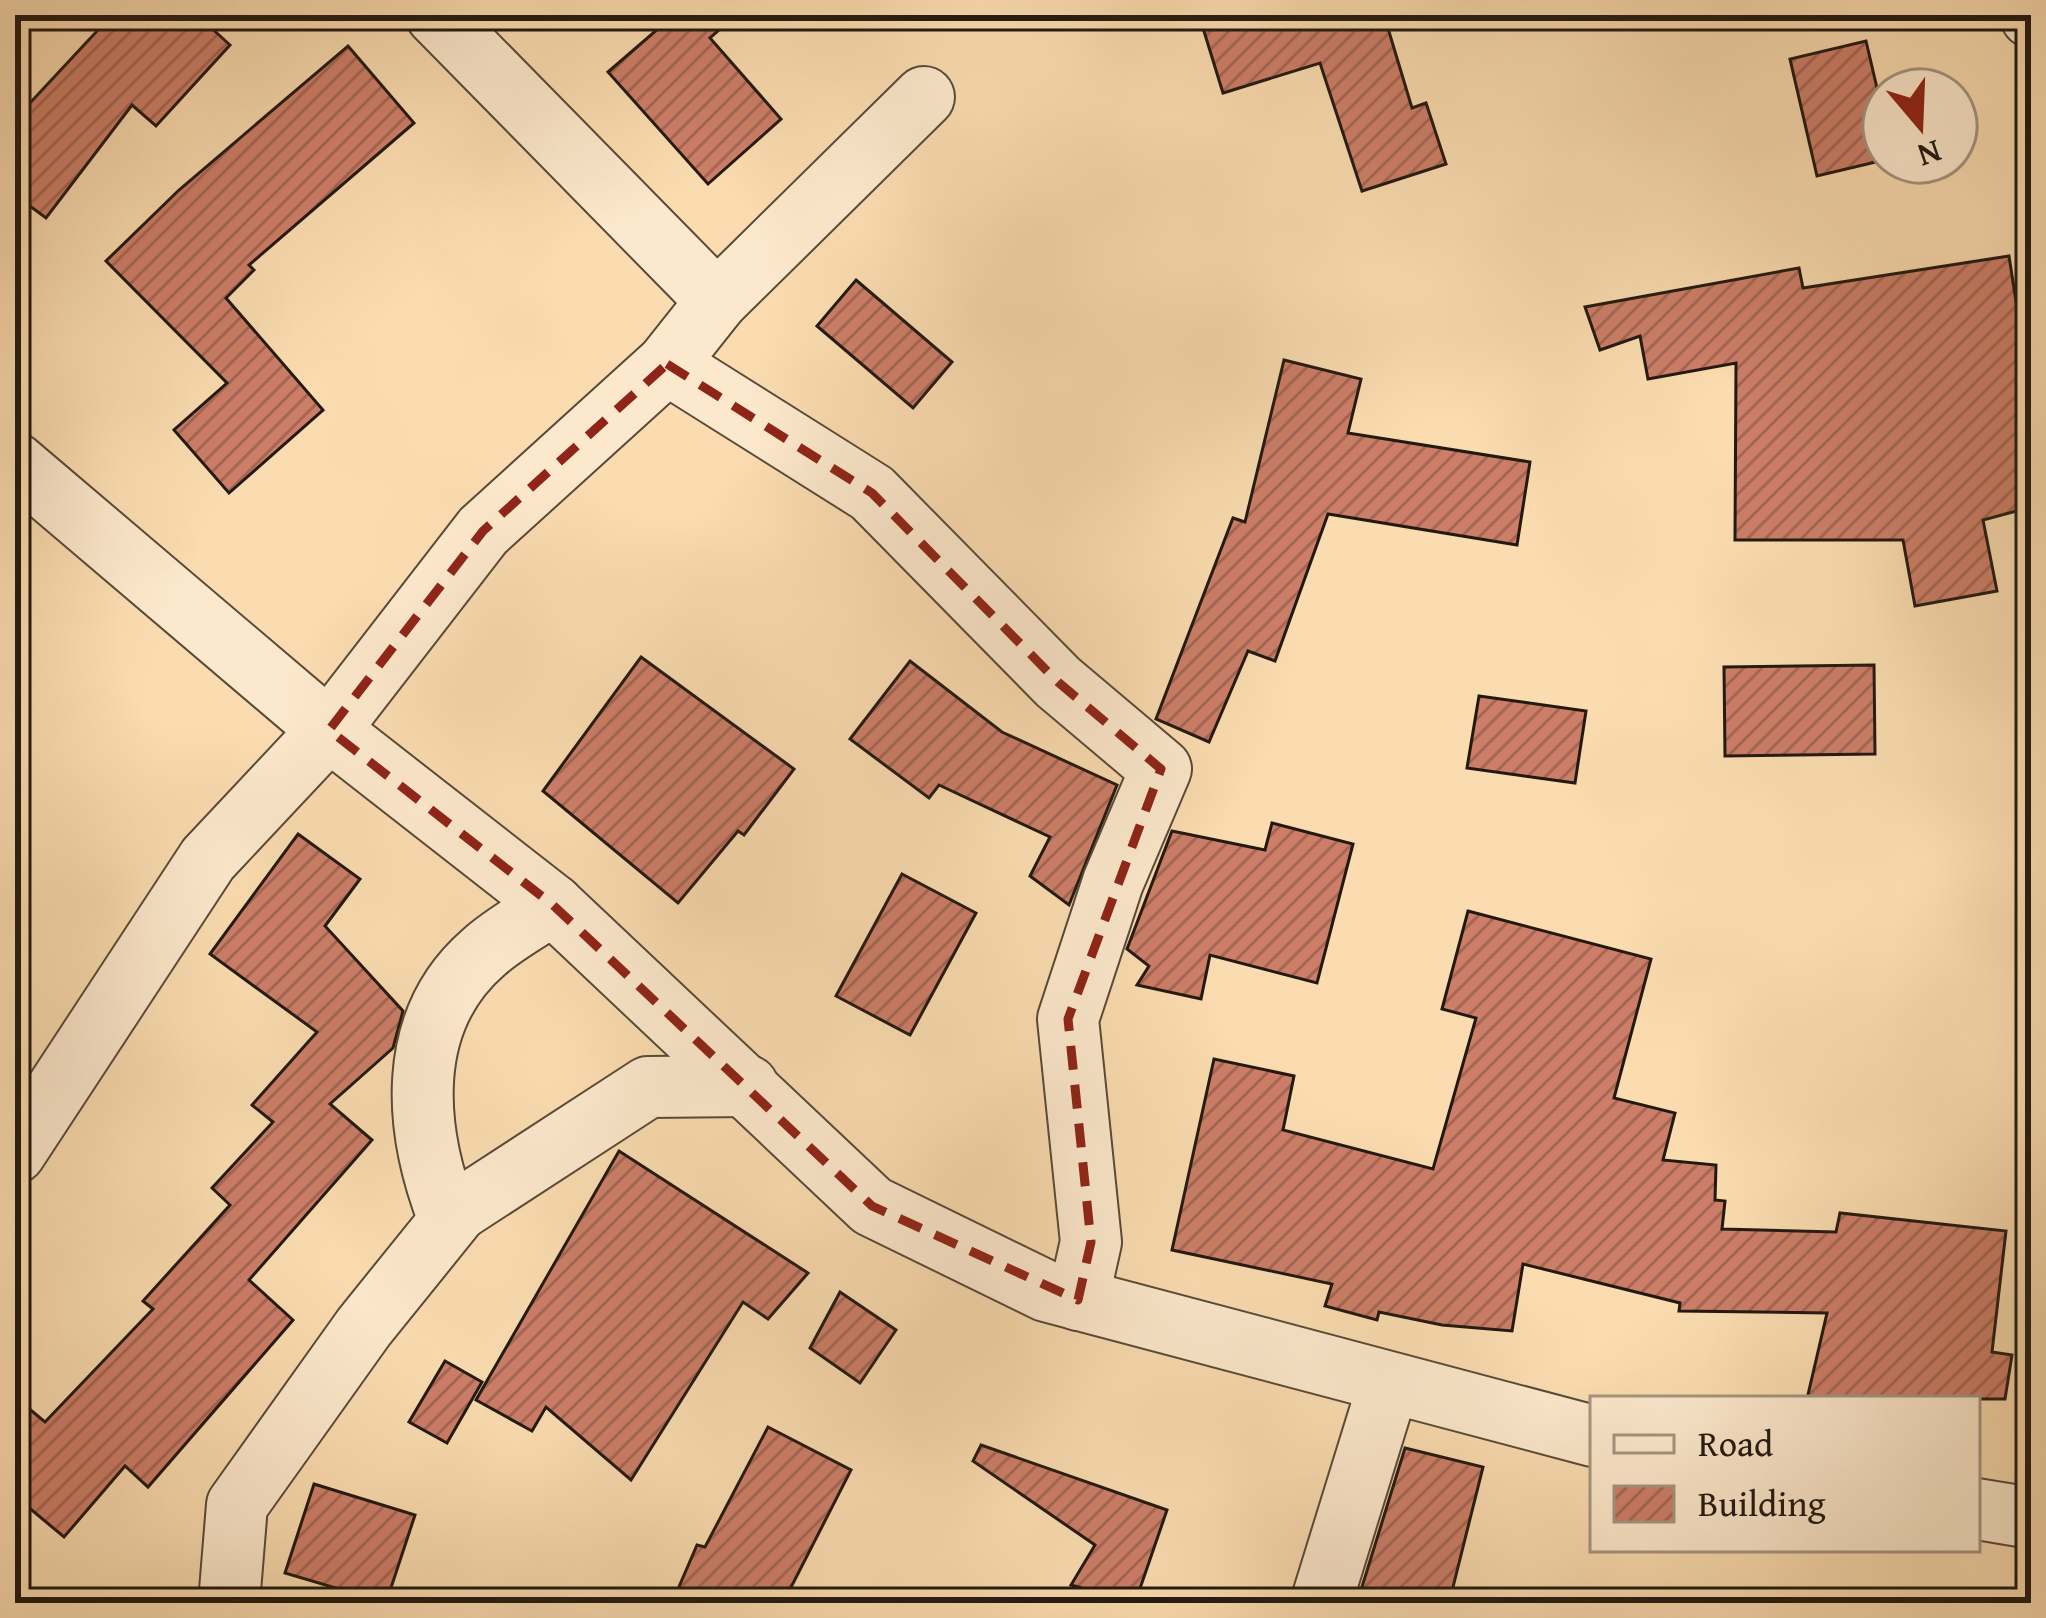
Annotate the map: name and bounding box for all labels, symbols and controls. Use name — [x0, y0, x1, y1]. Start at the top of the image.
north arrow — [1860, 66, 1980, 186]
text: N — [1912, 128, 1948, 181]
legend — [1590, 1396, 1980, 1552]
text: Road — [1698, 1416, 1773, 1469]
text: Building — [1698, 1476, 1826, 1529]

